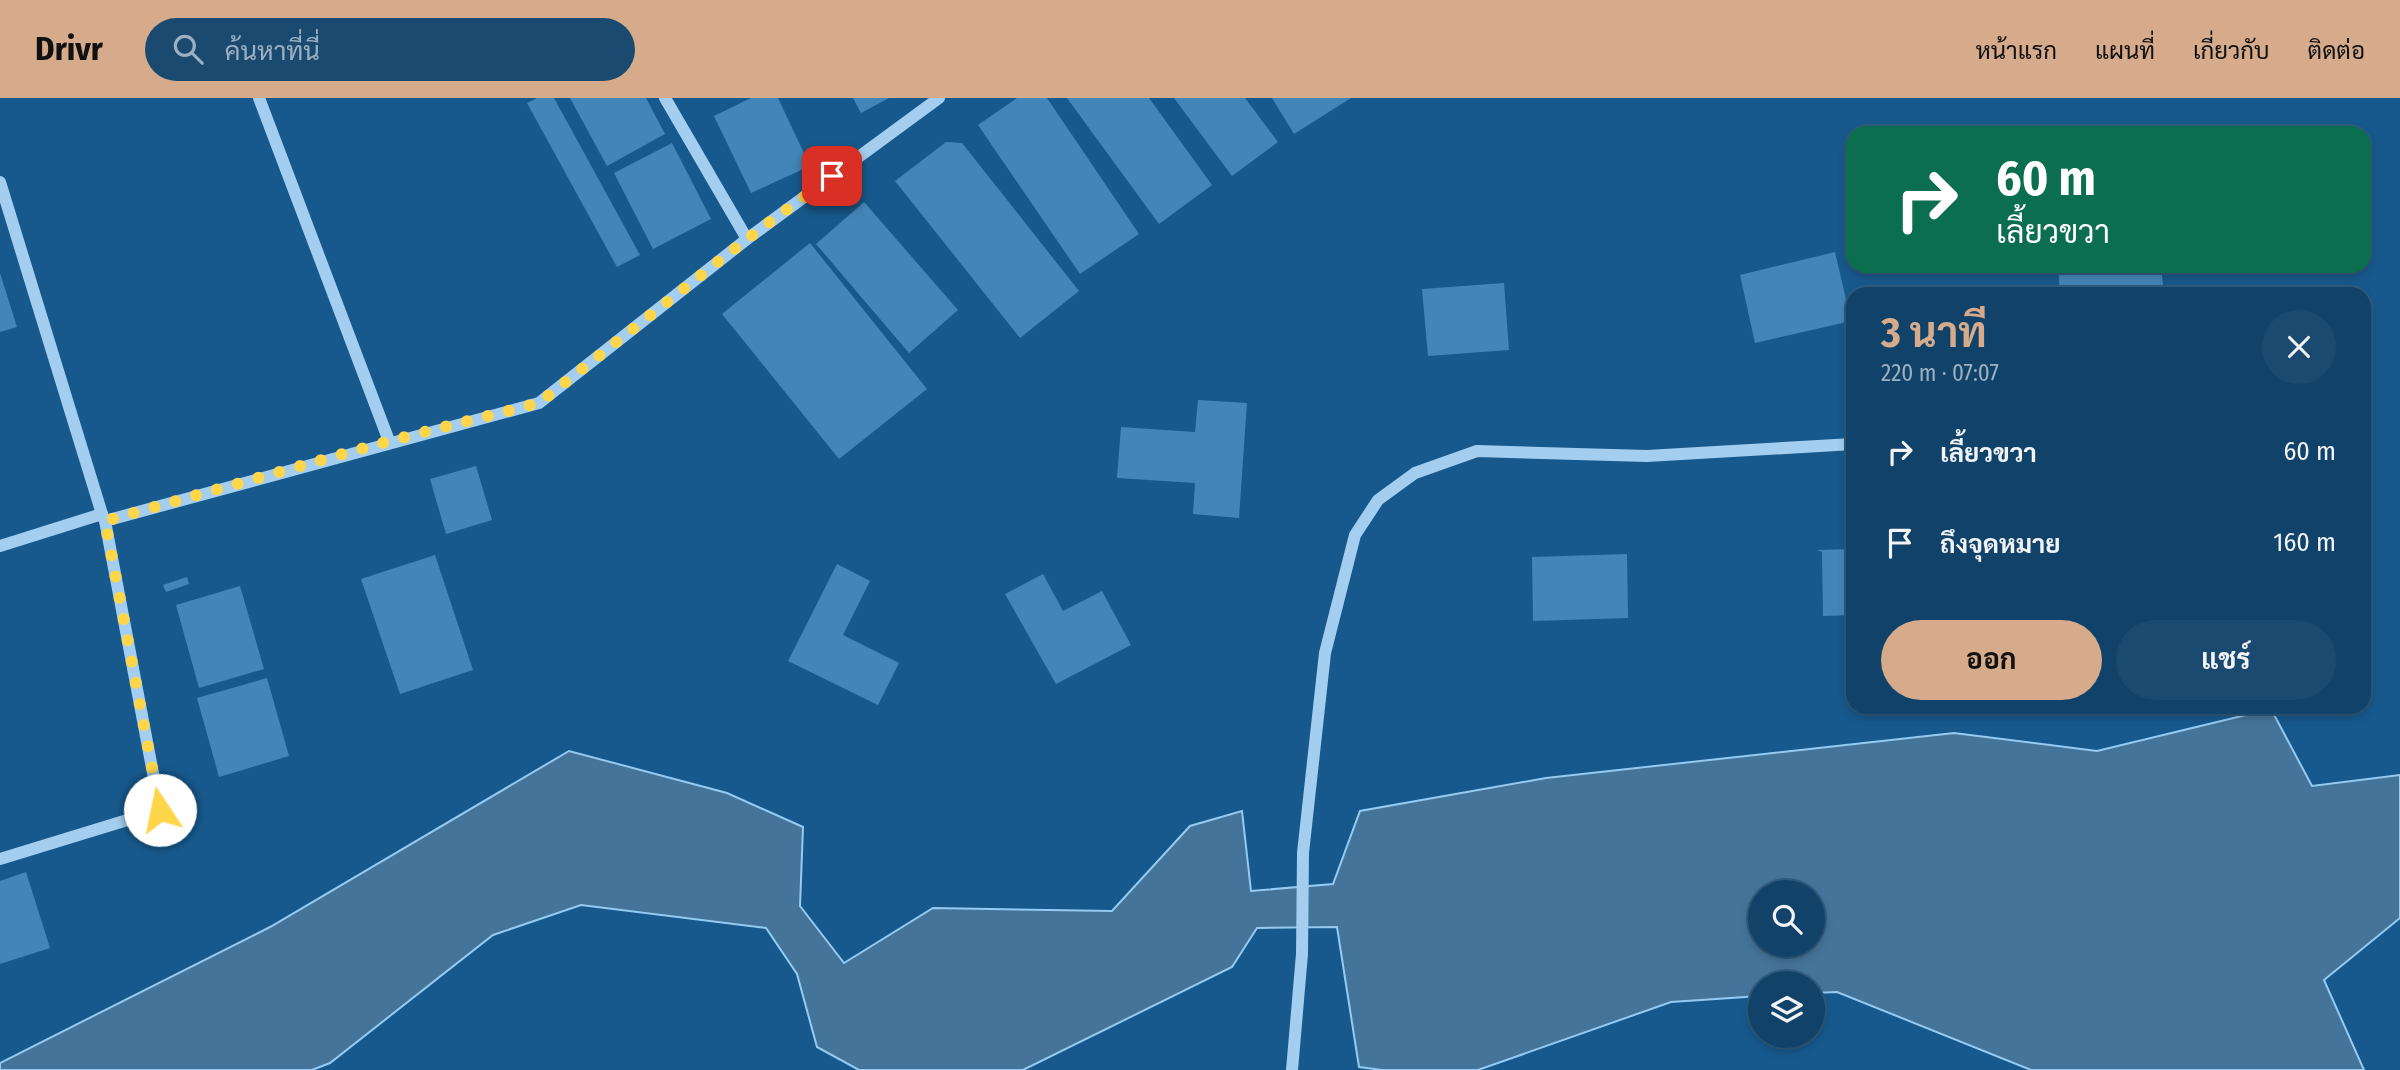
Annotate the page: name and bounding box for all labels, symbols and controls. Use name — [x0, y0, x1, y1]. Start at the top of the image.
search box — [145, 18, 635, 81]
text: Drivr — [35, 29, 103, 69]
icon: search — [169, 30, 207, 68]
text: ค้นหาที่นี่ — [225, 36, 320, 67]
text: หน้าแรก — [1976, 37, 2057, 65]
text: แผนที่ — [2095, 37, 2155, 65]
text: เกี่ยวกับ — [2193, 37, 2270, 65]
text: ติดต่อ — [2308, 37, 2365, 65]
pin — [802, 146, 862, 206]
text: 60 m — [1996, 149, 2096, 208]
icon: right — [1881, 154, 1972, 245]
icon: arrive — [813, 157, 851, 195]
text: เลี้ยวขวา — [1996, 213, 2110, 251]
text: 3 นาที — [1881, 308, 1987, 358]
button: close — [2262, 310, 2336, 384]
text: 220 m · 07:07 — [1881, 359, 1999, 387]
icon: right — [1881, 433, 1919, 471]
text: 60 m — [2283, 436, 2336, 467]
text: เลี้ยวขวา — [1940, 438, 2037, 469]
icon: arrive — [1881, 524, 1919, 562]
text: 160 m — [2273, 527, 2336, 558]
text: ถึงจุดหมาย — [1940, 529, 2061, 560]
button: ออก — [1881, 620, 2102, 700]
button: แชร์ — [2116, 620, 2336, 700]
position arrow — [123, 773, 197, 847]
map controls — [1748, 880, 1825, 1048]
button: search — [1748, 880, 1825, 957]
button: layers — [1748, 971, 1825, 1048]

